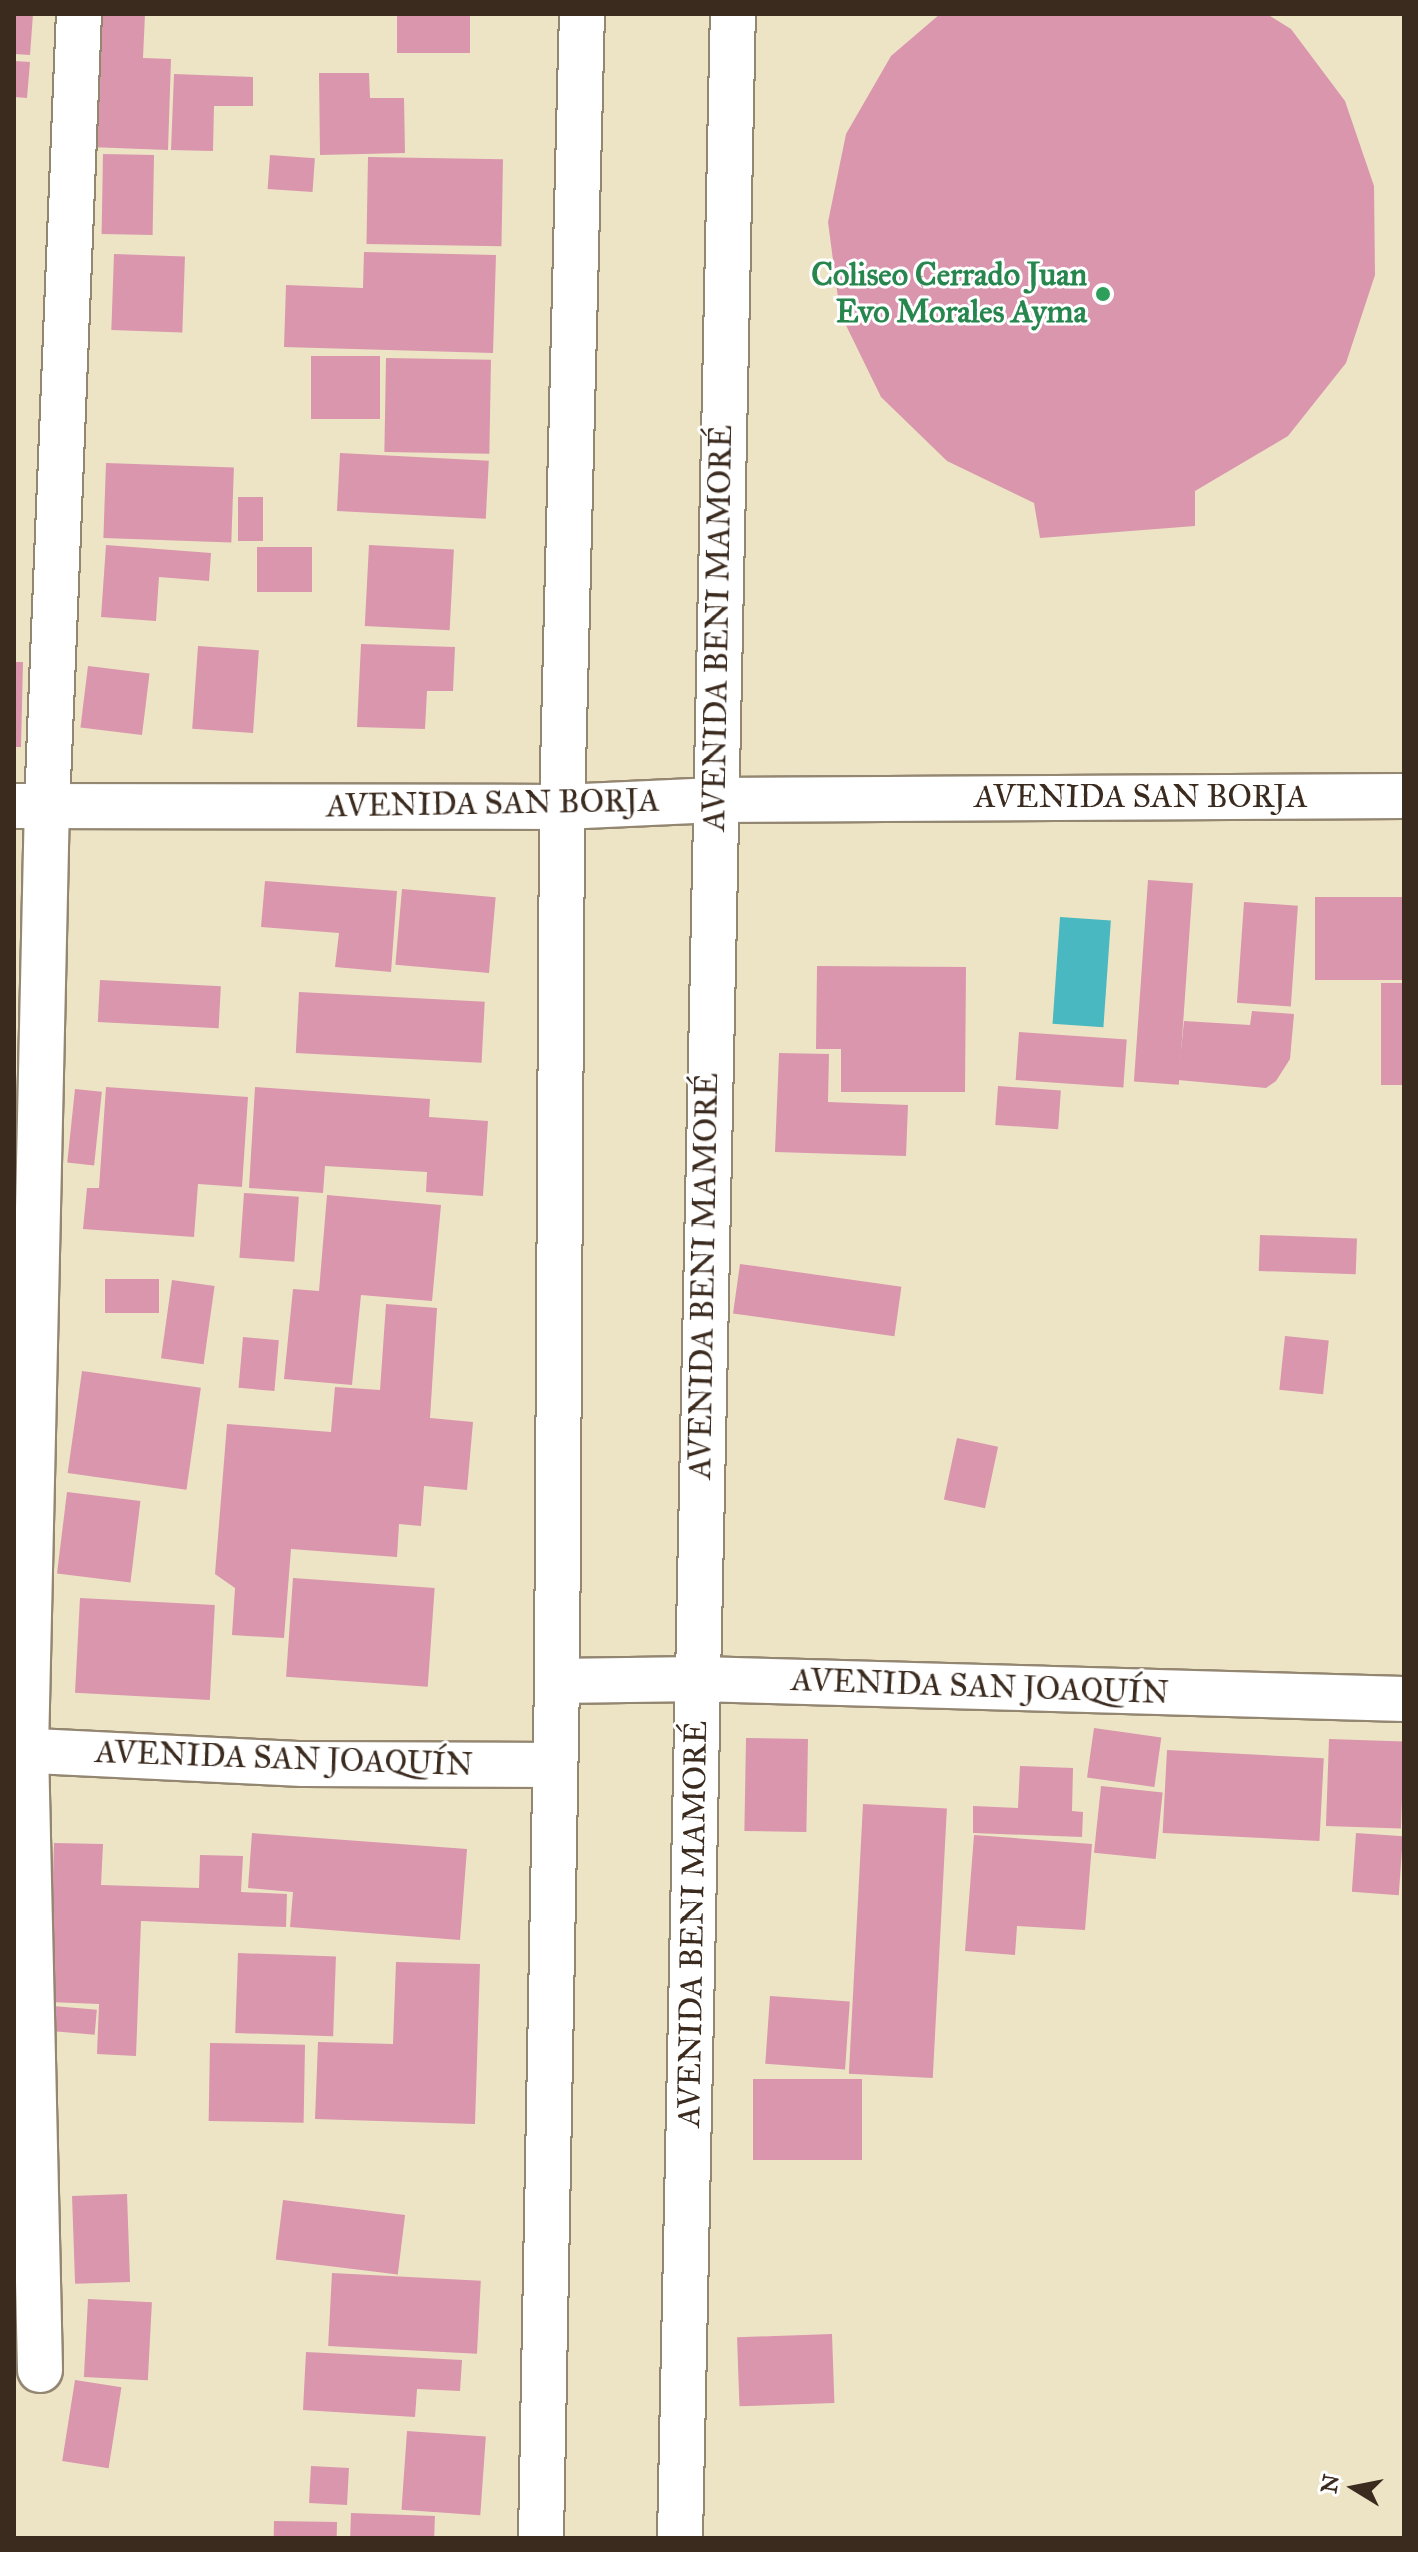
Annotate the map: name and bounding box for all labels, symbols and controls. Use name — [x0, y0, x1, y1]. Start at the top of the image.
place label: Coliseo Cerrado Juan Evo Morales Ayma — [811, 257, 1087, 332]
marker: Coliseo Cerrado Juan Evo Morales Ayma — [1094, 285, 1112, 303]
street label: AVENIDA BENI MAMORÉ — [695, 424, 741, 832]
street label: AVENIDA SAN BORJA — [974, 778, 1308, 816]
street label: AVENIDA SAN BORJA — [326, 782, 660, 826]
street label: AVENIDA BENI MAMORÉ — [681, 1072, 727, 1480]
street label: AVENIDA SAN JOAQUÍN — [790, 1661, 1170, 1713]
street label: AVENIDA BENI MAMORÉ — [670, 1720, 716, 2128]
street label: AVENIDA SAN JOAQUÍN — [94, 1733, 474, 1785]
north arrow — [1314, 2448, 1394, 2528]
text: N — [1315, 2472, 1345, 2495]

